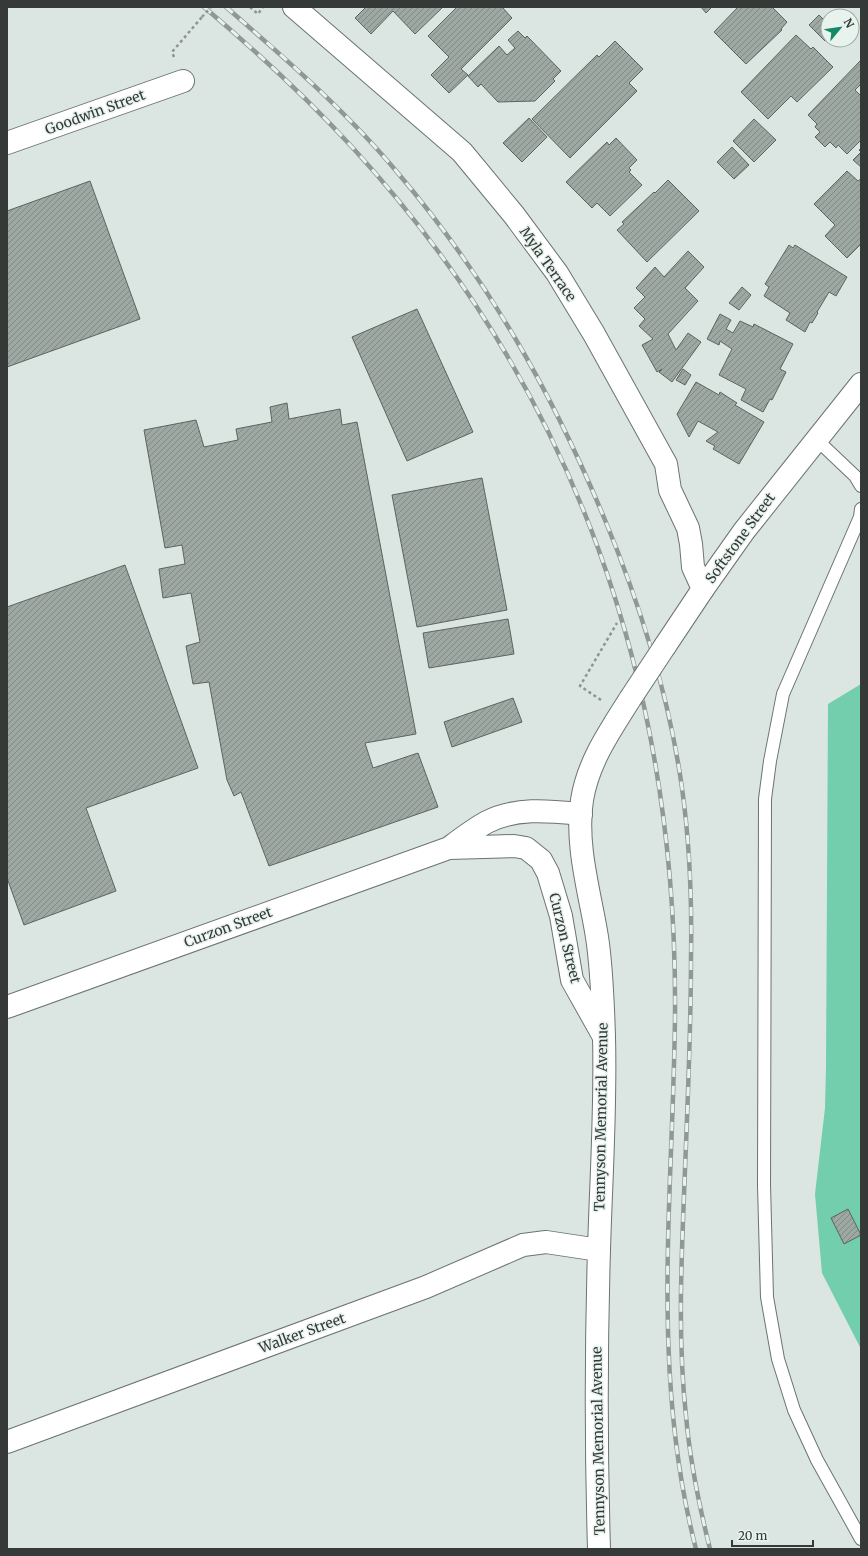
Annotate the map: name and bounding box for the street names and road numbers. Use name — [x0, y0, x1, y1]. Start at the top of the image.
street label: Goodwin Street — [43, 85, 148, 138]
street label: Myla Terrace — [516, 223, 580, 305]
street label: Softstone Street — [701, 489, 779, 587]
street label: Curzon Street — [545, 891, 585, 985]
street label: Curzon Street — [182, 903, 275, 951]
street label: Tennyson Memorial Avenue — [590, 1022, 612, 1212]
street label: Walker Street — [255, 1309, 348, 1357]
street label: Tennyson Memorial Avenue — [587, 1346, 609, 1536]

